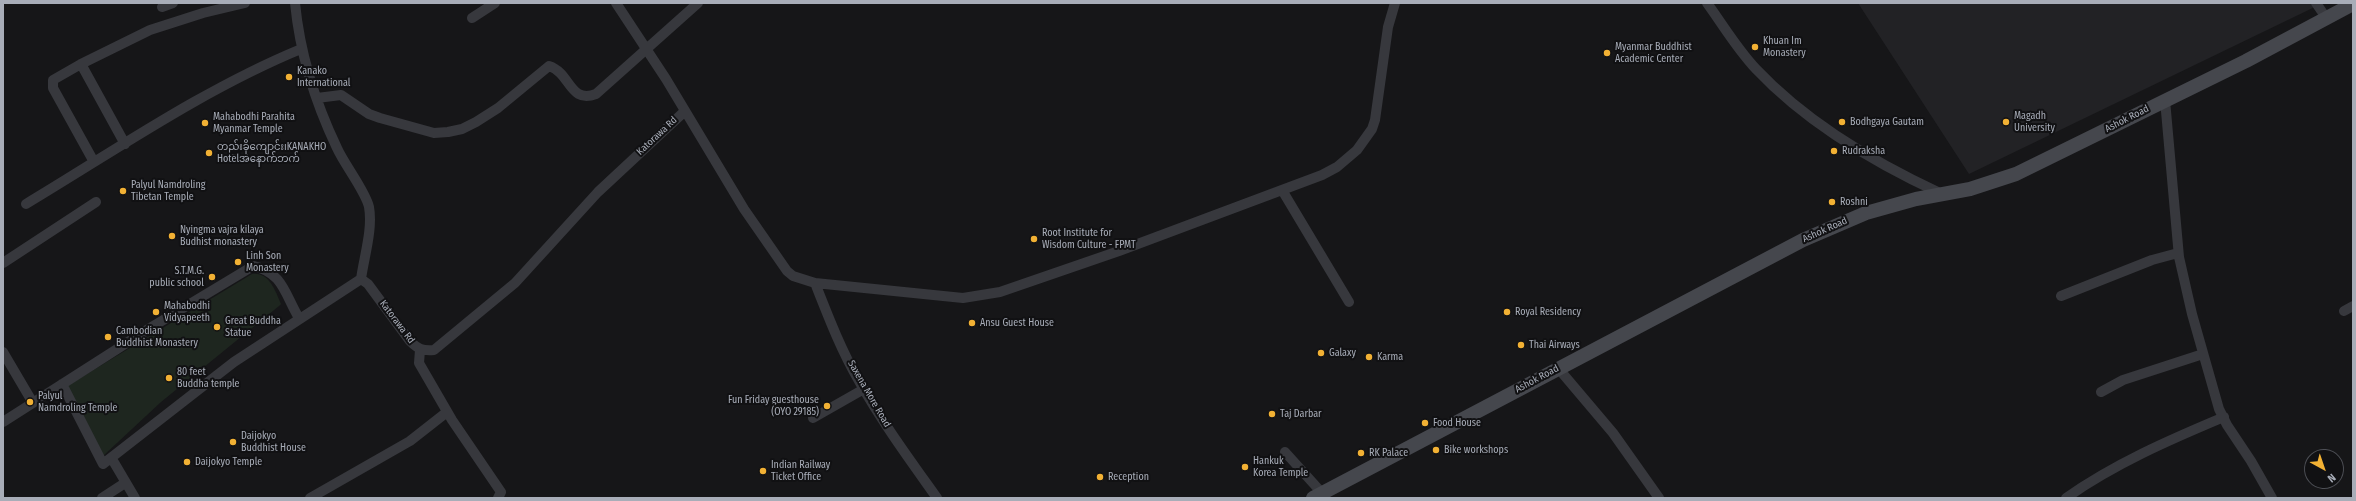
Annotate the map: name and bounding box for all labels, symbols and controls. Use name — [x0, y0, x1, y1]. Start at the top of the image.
place label: Khuan Im Monastery — [1763, 35, 1806, 58]
place label: Myanmar Buddhist Academic Center — [1615, 41, 1692, 64]
marker: Khuan Im Monastery — [1750, 42, 1760, 52]
marker: Myanmar Buddhist Academic Center — [1602, 48, 1612, 58]
place label: Kanako International — [297, 65, 350, 88]
marker: Kanako International — [284, 72, 294, 82]
street label: Ashok Road — [2103, 103, 2151, 135]
place label: Magadh University — [2014, 110, 2055, 134]
place label: Mahabodhi Parahita Myanmar Temple — [213, 111, 295, 134]
street label: Katorawa Rd — [634, 114, 680, 158]
place label: Bodhgaya Gautam — [1850, 116, 1924, 128]
marker: Bodhgaya Gautam — [1837, 117, 1847, 127]
marker: Magadh University — [2001, 117, 2011, 127]
marker: Mahabodhi Parahita Myanmar Temple — [200, 118, 210, 128]
place label: တည်းခိုကျောင်း၊KANAKHO Hotelအနောက်ဘက် — [217, 141, 326, 164]
place label: Rudraksha — [1842, 145, 1885, 157]
marker: Rudraksha — [1829, 146, 1839, 156]
marker: တည်းခိုကျောင်း၊KANAKHO Hotelအနောက်ဘက် — [204, 148, 214, 158]
place label: Palyul Namdroling Tibetan Temple — [131, 179, 205, 202]
marker: Palyul Namdroling Tibetan Temple — [118, 186, 128, 196]
place label: Roshni — [1840, 196, 1868, 208]
marker: Roshni — [1827, 197, 1837, 207]
street label: Ashok Road — [1801, 215, 1849, 245]
place label: Nyingma vajra kilaya Budhist monastery — [180, 224, 264, 248]
place label: Root Institute for Wisdom Culture - FPMT — [1042, 227, 1136, 250]
marker: Nyingma vajra kilaya Budhist monastery — [167, 231, 177, 241]
marker: Root Institute for Wisdom Culture - FPMT — [1029, 234, 1039, 244]
place label: Linh Son Monastery — [246, 250, 289, 274]
marker: Linh Son Monastery — [233, 257, 243, 267]
place label: S.T.M.G. public school — [149, 265, 204, 288]
marker: S.T.M.G. public school — [207, 272, 217, 282]
street label: Katorawa Rd — [377, 298, 417, 346]
place label: Mahabodhi Vidyapeeth — [164, 300, 210, 324]
place label: Royal Residency — [1515, 306, 1581, 318]
marker: Mahabodhi Vidyapeeth — [151, 307, 161, 317]
marker: Royal Residency — [1502, 307, 1512, 317]
place label: Great Buddha Statue — [225, 315, 281, 338]
place label: Ansu Guest House — [980, 317, 1054, 329]
marker: Ansu Guest House — [967, 318, 977, 328]
marker: Great Buddha Statue — [212, 322, 222, 332]
place label: Cambodian Buddhist Monastery — [116, 325, 198, 348]
marker: Cambodian Buddhist Monastery — [103, 332, 113, 342]
place label: Thai Airways — [1529, 339, 1580, 351]
marker: Thai Airways — [1516, 340, 1526, 350]
place label: Galaxy — [1329, 347, 1356, 359]
marker: Galaxy — [1316, 348, 1326, 358]
place label: Karma — [1377, 351, 1403, 363]
marker: Karma — [1364, 352, 1374, 362]
street label: Saxena More Road — [845, 358, 893, 430]
street label: Ashok Road — [1513, 362, 1561, 396]
place label: 80 feet Buddha temple — [177, 366, 240, 390]
marker: 80 feet Buddha temple — [164, 373, 174, 383]
place label: Palyul Namdroling Temple — [38, 390, 118, 414]
place label: Fun Friday guesthouse (OYO 29185) — [728, 394, 819, 418]
marker: Palyul Namdroling Temple — [25, 397, 35, 407]
marker: Fun Friday guesthouse (OYO 29185) — [822, 401, 832, 411]
place label: Taj Darbar — [1280, 408, 1322, 420]
marker: Taj Darbar — [1267, 409, 1277, 419]
place label: Food House — [1433, 417, 1481, 429]
marker: Food House — [1420, 418, 1430, 428]
place label: Daijokyo Buddhist House — [241, 430, 306, 454]
marker: Daijokyo Buddhist House — [228, 437, 238, 447]
place label: Bike workshops — [1444, 444, 1508, 456]
marker: Bike workshops — [1431, 445, 1441, 455]
place label: RK Palace — [1369, 447, 1408, 459]
marker: RK Palace — [1356, 448, 1366, 458]
north arrow — [2304, 449, 2344, 489]
place label: Hankuk Korea Temple — [1253, 455, 1308, 478]
place label: Daijokyo Temple — [195, 456, 262, 468]
marker: Daijokyo Temple — [182, 457, 192, 467]
place label: Indian Railway Ticket Office — [771, 459, 830, 482]
marker: Hankuk Korea Temple — [1240, 462, 1250, 472]
marker: Indian Railway Ticket Office — [758, 466, 768, 476]
place label: Reception — [1108, 471, 1149, 483]
text: N — [2325, 471, 2338, 485]
marker: Reception — [1095, 472, 1105, 482]

